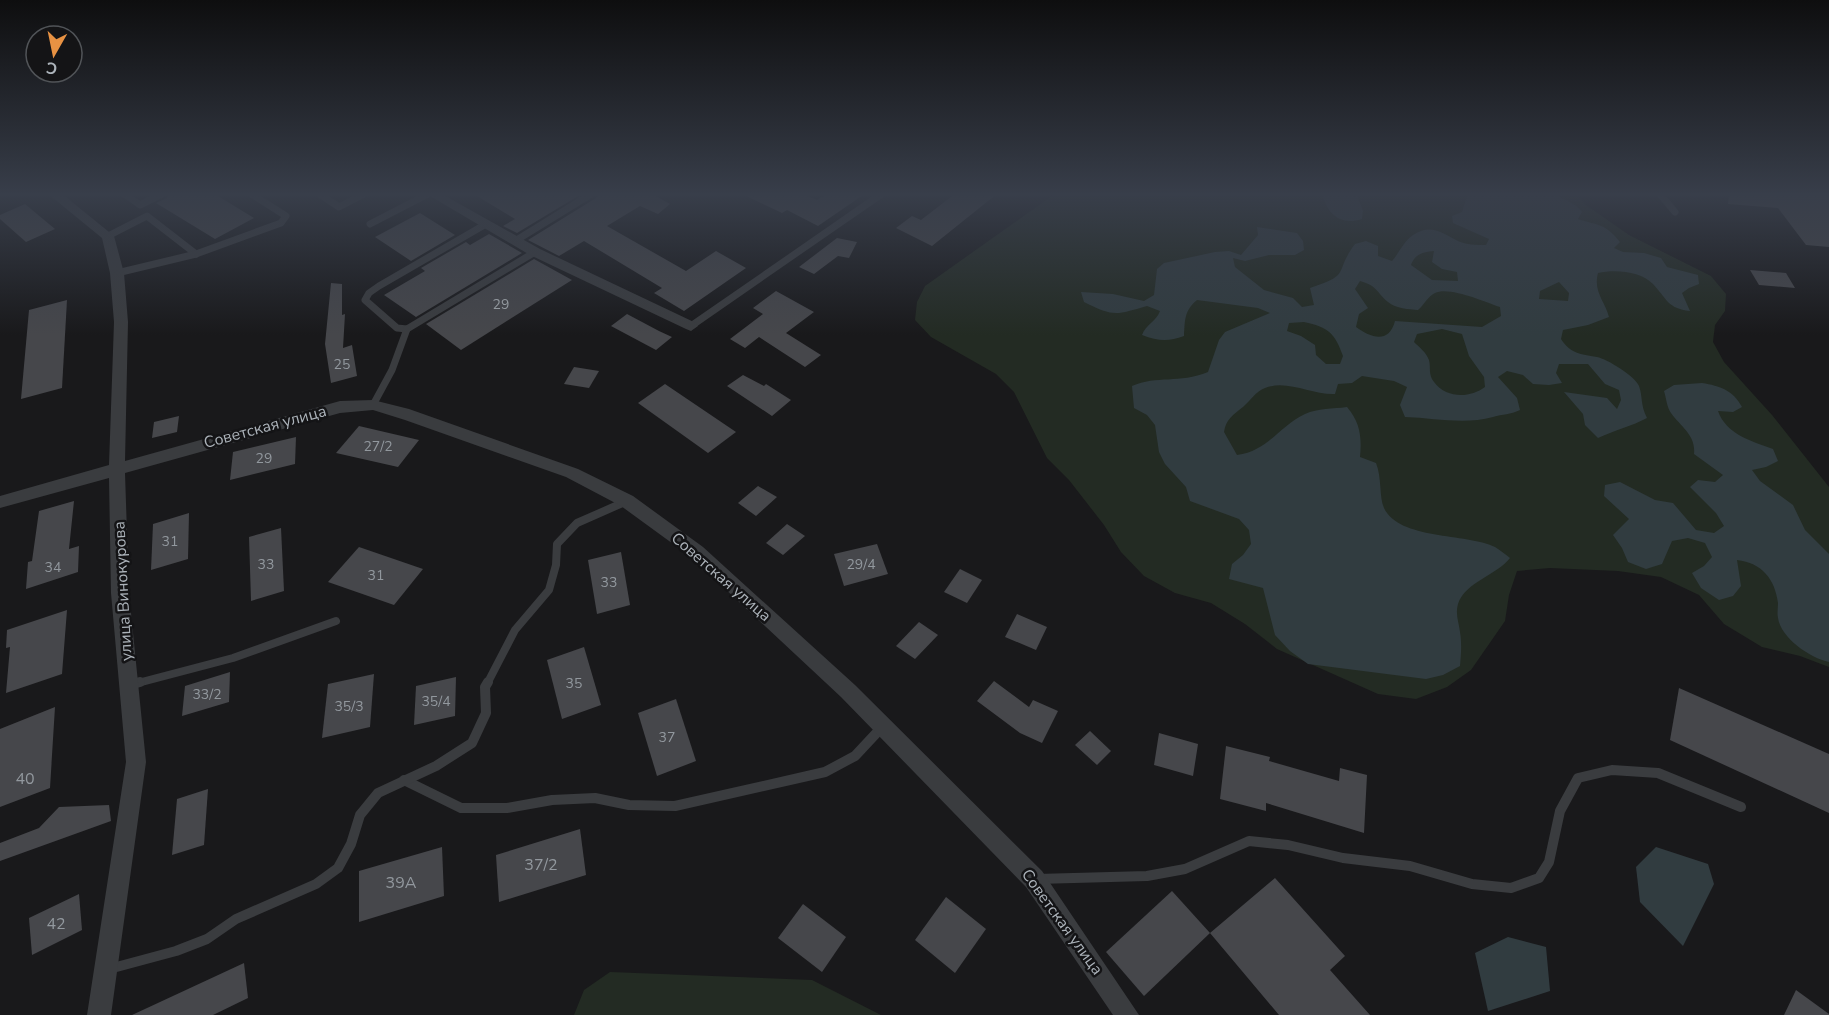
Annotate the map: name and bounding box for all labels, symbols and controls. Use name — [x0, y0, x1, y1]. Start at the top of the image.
north arrow — [24, 24, 84, 84]
text: С — [45, 56, 59, 80]
house number: 29 — [493, 295, 509, 314]
house number: 25 — [334, 355, 350, 374]
street label: Советская улица — [201, 400, 329, 454]
house number: 27/2 — [363, 437, 393, 456]
house number: 29 — [256, 449, 272, 468]
street label: улица Винокурова — [108, 520, 138, 662]
street label: Советская улица — [666, 527, 776, 627]
house number: 31 — [162, 532, 178, 551]
house number: 33 — [258, 555, 274, 574]
house number: 29/4 — [846, 555, 876, 574]
house number: 34 — [45, 558, 61, 577]
house number: 31 — [368, 566, 384, 585]
house number: 33 — [601, 573, 617, 592]
house number: 35 — [566, 674, 582, 693]
house number: 33/2 — [192, 685, 222, 704]
house number: 35/4 — [421, 692, 451, 711]
house number: 35/3 — [334, 697, 364, 716]
house number: 37 — [659, 728, 675, 747]
house number: 40 — [15, 768, 35, 790]
house number: 37/2 — [524, 854, 558, 876]
street label: Советская улица — [1016, 865, 1108, 979]
house number: 39А — [386, 872, 417, 894]
house number: 42 — [46, 913, 66, 935]

